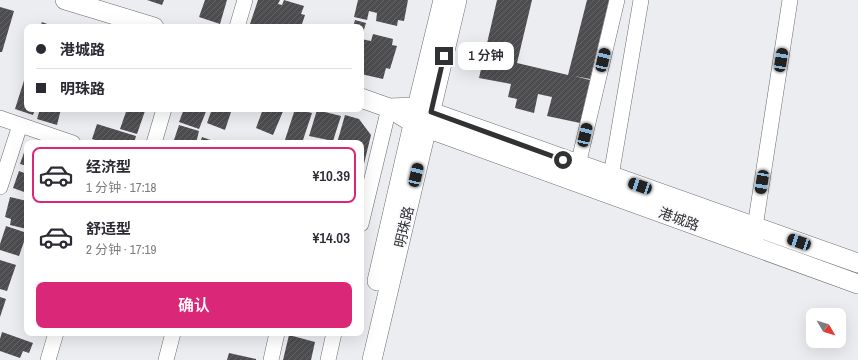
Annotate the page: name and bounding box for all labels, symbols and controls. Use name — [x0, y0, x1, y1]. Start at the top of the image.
text: 港城路 — [60, 39, 105, 60]
callout: 1 分钟 — [458, 42, 514, 70]
route end — [435, 47, 453, 65]
text: 1 分钟 — [469, 47, 503, 64]
car — [594, 47, 612, 73]
car — [773, 47, 789, 73]
text: 明珠路 — [60, 78, 105, 99]
car — [576, 122, 594, 148]
route start — [554, 151, 572, 169]
text: 经济型 — [86, 156, 131, 177]
icon: car — [38, 157, 74, 193]
car — [407, 162, 425, 188]
text: ¥10.39 — [312, 165, 350, 186]
car — [754, 169, 770, 195]
car — [627, 176, 653, 196]
text: 1 分钟 · 17:18 — [86, 179, 156, 196]
street label: 港城路 — [656, 203, 702, 235]
street label: 明珠路 — [391, 205, 417, 249]
text: 舒适型 — [86, 218, 131, 239]
icon: car — [38, 219, 74, 255]
text: ¥14.03 — [312, 227, 350, 248]
car — [786, 232, 812, 252]
text: 2 分钟 · 17:19 — [86, 241, 156, 258]
button: 确认 — [36, 282, 352, 328]
north arrow — [806, 308, 846, 348]
map controls — [806, 308, 846, 348]

